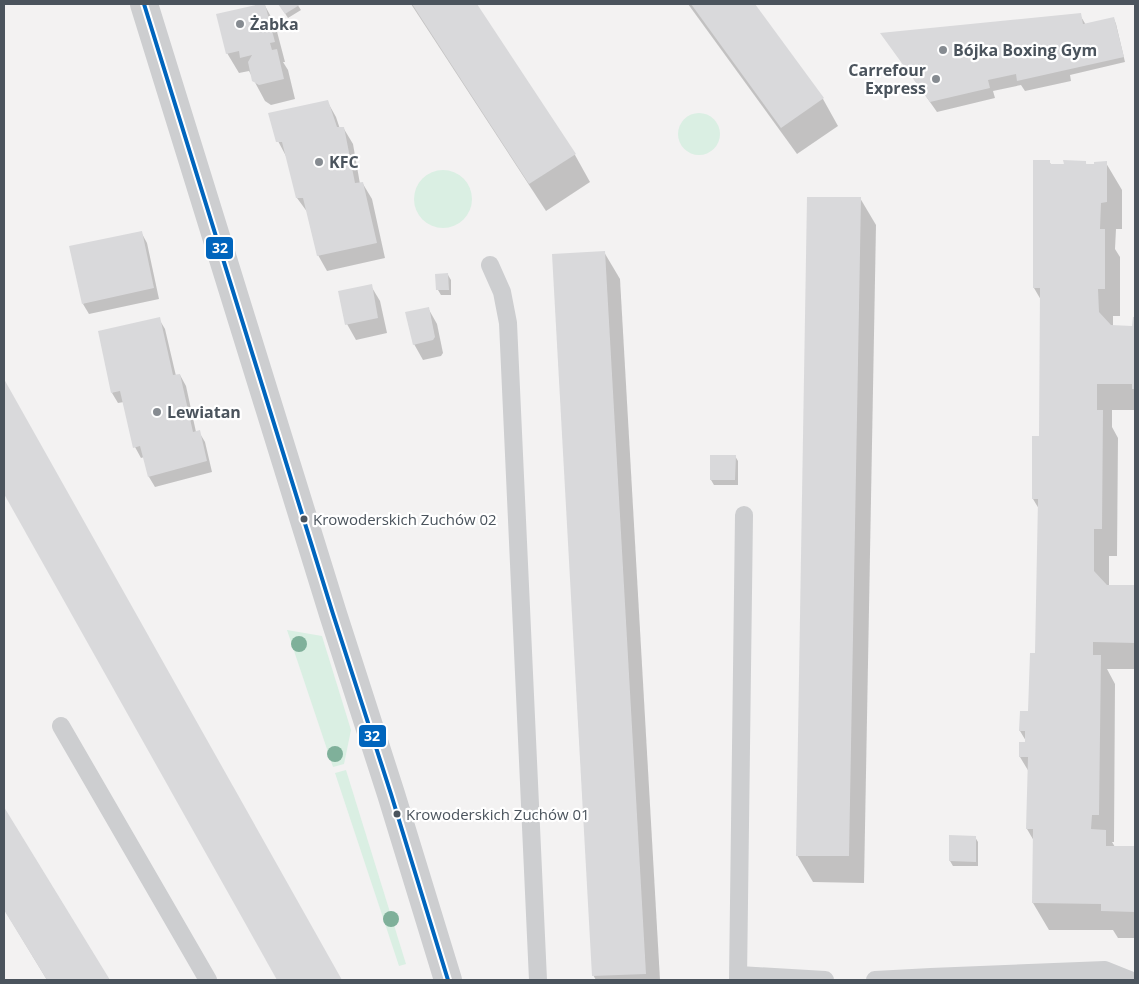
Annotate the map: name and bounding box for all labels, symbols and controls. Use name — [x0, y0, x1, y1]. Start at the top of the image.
place label: Żabka — [250, 13, 299, 35]
marker: Żabka — [234, 18, 246, 30]
place label: Bójka Boxing Gym — [953, 39, 1097, 61]
marker: Bójka Boxing Gym — [937, 44, 949, 56]
place label: Carrefour Express — [848, 59, 926, 99]
marker: Carrefour Express — [930, 73, 942, 85]
place label: KFC — [329, 151, 359, 173]
marker: KFC — [313, 156, 325, 168]
line badge: 32 — [205, 236, 234, 260]
text: 32 — [212, 238, 228, 257]
place label: Lewiatan — [167, 401, 241, 423]
marker: Lewiatan — [151, 406, 163, 418]
place label: Krowoderskich Zuchów 02 — [313, 509, 497, 529]
marker: Krowoderskich Zuchów 02 — [299, 514, 309, 524]
line badge: 32 — [358, 724, 387, 748]
text: 32 — [364, 726, 380, 745]
place label: Krowoderskich Zuchów 01 — [406, 804, 590, 824]
marker: Krowoderskich Zuchów 01 — [392, 809, 402, 819]

